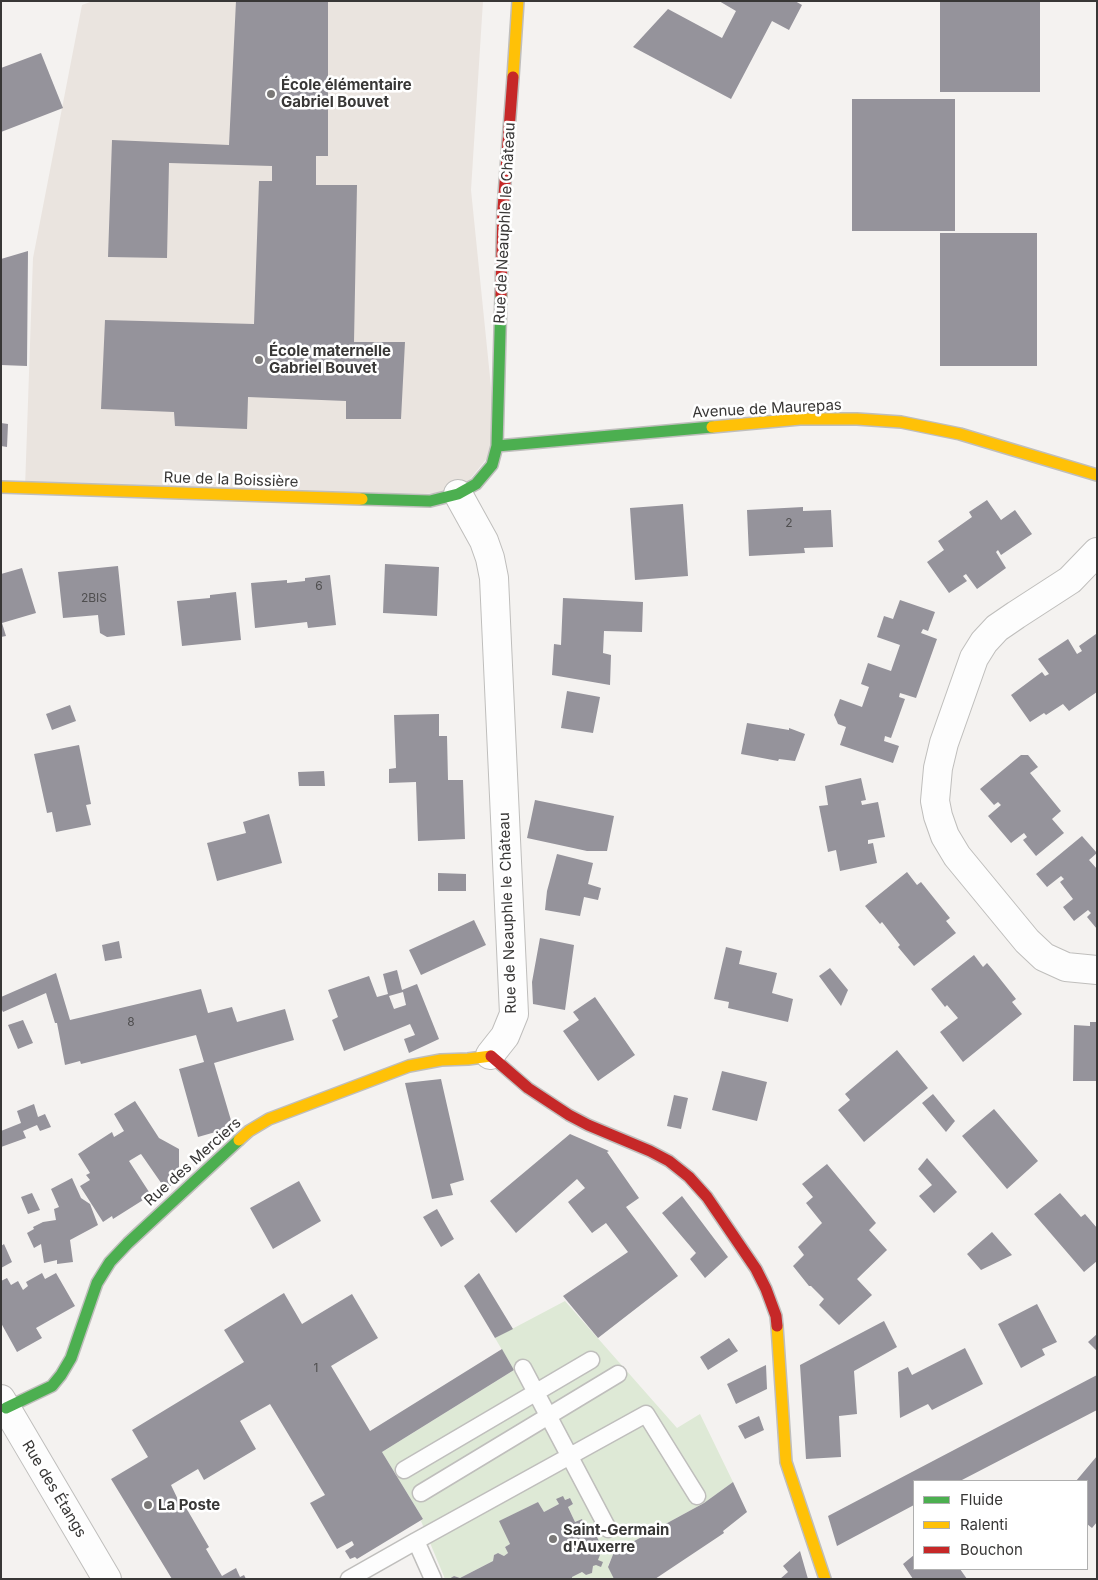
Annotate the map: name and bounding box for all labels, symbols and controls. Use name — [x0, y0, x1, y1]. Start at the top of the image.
place label: École élémentaire Gabriel Bouvet — [281, 76, 412, 111]
marker: École élémentaire Gabriel Bouvet — [265, 88, 277, 100]
street label: Rue de Neauphle le Château — [491, 122, 519, 324]
place label: École maternelle Gabriel Bouvet — [269, 342, 391, 377]
marker: École maternelle Gabriel Bouvet — [253, 354, 265, 366]
street label: Avenue de Maurepas — [692, 396, 842, 422]
street label: Rue de la Boissière — [163, 469, 299, 491]
house number: 2 — [785, 516, 793, 530]
house number: 6 — [315, 579, 323, 593]
house number: 2BIS — [81, 591, 107, 605]
street label: Rue de Neauphle le Château — [495, 812, 521, 1014]
house number: 8 — [127, 1015, 135, 1029]
street label: Rue des Merciers — [141, 1114, 245, 1210]
house number: 1 — [314, 1361, 318, 1375]
street label: Rue des Étangs — [18, 1437, 90, 1541]
legend — [913, 1480, 1088, 1570]
text: Fluide — [960, 1490, 1003, 1509]
place label: La Poste — [158, 1496, 220, 1514]
marker: La Poste — [142, 1499, 154, 1511]
text: Ralenti — [960, 1515, 1008, 1534]
place label: Saint-Germain d'Auxerre — [563, 1521, 669, 1556]
marker: Saint-Germain d'Auxerre — [547, 1533, 559, 1545]
text: Bouchon — [960, 1540, 1023, 1559]

